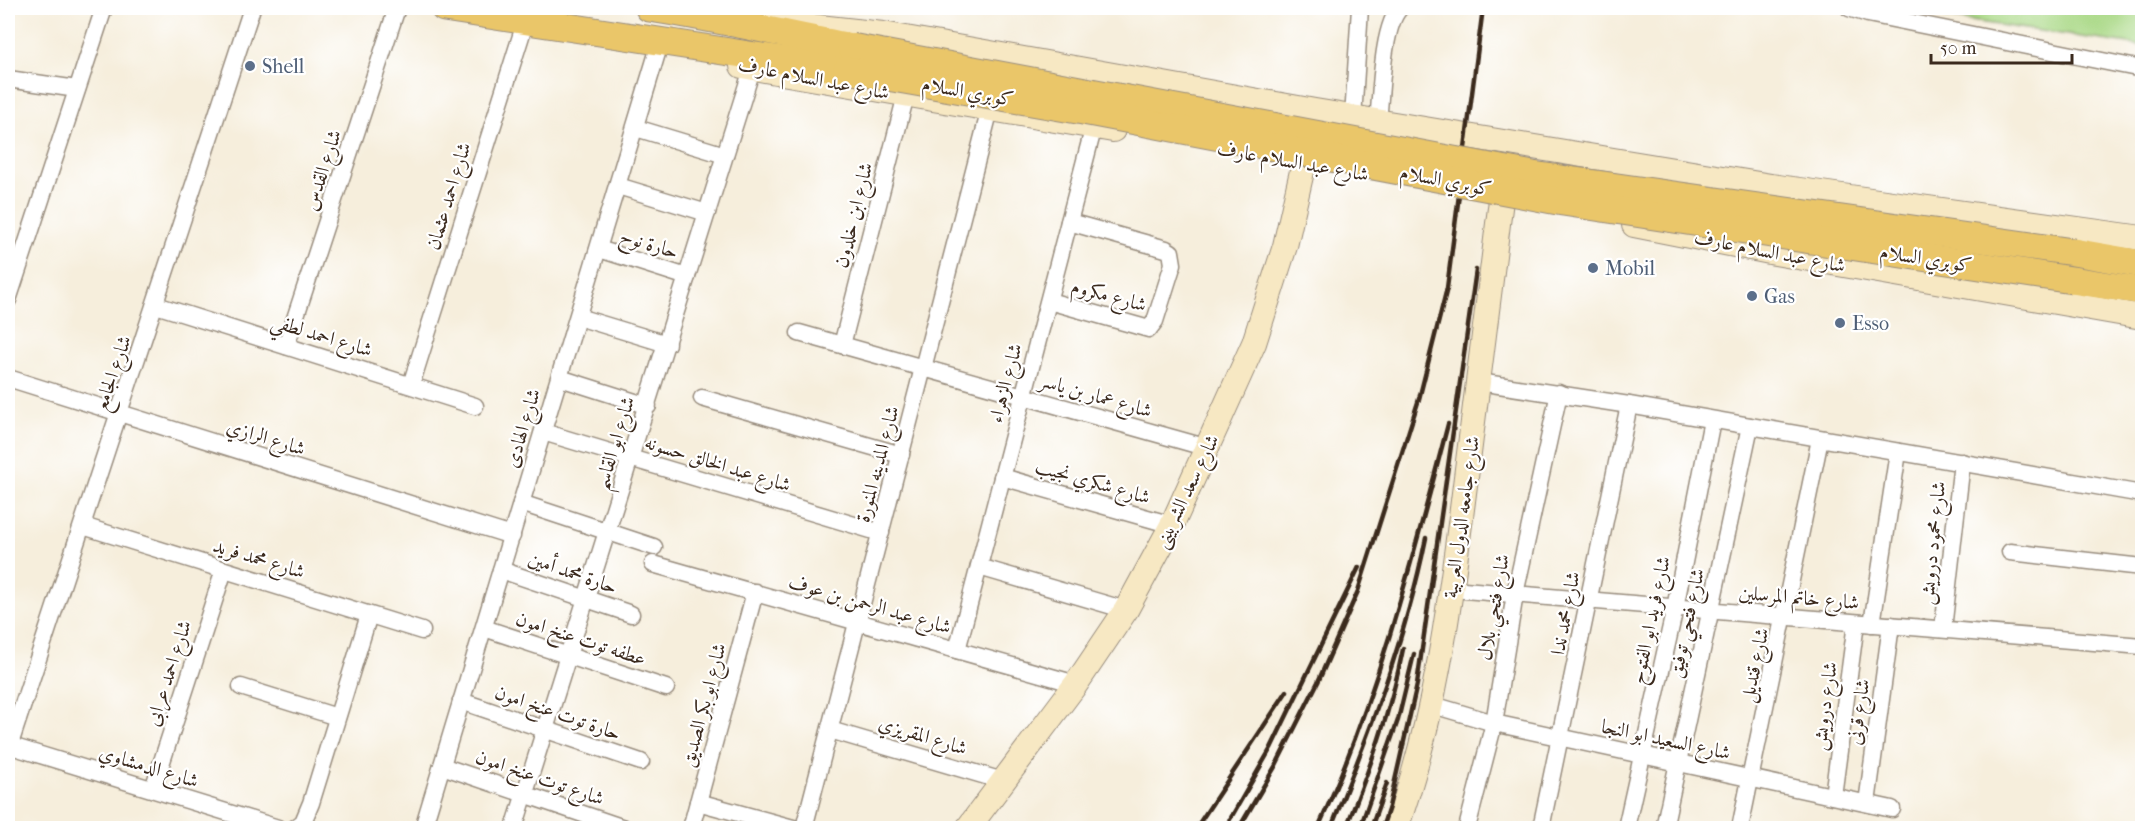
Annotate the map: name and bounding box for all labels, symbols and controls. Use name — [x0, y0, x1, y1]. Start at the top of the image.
scale bar — [1931, 27, 2072, 65]
text: 50 m — [1940, 38, 1977, 59]
street label: شارع عبد السلام عارف — [735, 53, 891, 110]
place label: Shell — [262, 55, 305, 78]
marker: Shell — [243, 59, 257, 73]
street label: كوبري السلام — [919, 72, 1016, 117]
street label: شارع القدس — [299, 127, 352, 215]
street label: شارع عبد السلام عارف — [1214, 137, 1371, 192]
street label: شارع احمد عثمان — [421, 140, 481, 255]
street label: شارع ابن خلدون — [829, 160, 883, 272]
street label: كوبري السلام — [1397, 160, 1494, 207]
street label: حارة نوح — [615, 224, 681, 269]
street label: شارع عبد السلام عارف — [1691, 226, 1847, 283]
street label: كوبري السلام — [1877, 240, 1974, 283]
place label: Mobil — [1605, 257, 1655, 280]
marker: Mobil — [1586, 261, 1600, 275]
street label: شارع مكروم — [1067, 274, 1149, 322]
place label: Gas — [1764, 285, 1795, 308]
marker: Gas — [1745, 289, 1759, 303]
street label: شارع احمد لطفي — [266, 309, 375, 369]
place label: Esso — [1852, 312, 1889, 335]
marker: Esso — [1833, 316, 1847, 330]
street label: شارع الجامع — [89, 332, 142, 416]
street label: شارع الزهراء — [984, 341, 1033, 427]
street label: شارع عمار بن ياسر — [1034, 368, 1155, 428]
street label: شارع الهادى — [500, 386, 551, 472]
street label: شارع ابو القاسم — [589, 394, 647, 495]
street label: شارع المدينه المنورة — [851, 403, 910, 526]
street label: شارع الرازي — [222, 415, 308, 466]
street label: شارع عبد الخالق حسونه — [640, 430, 794, 502]
street label: شارع سعد الشربينى — [1149, 431, 1229, 554]
street label: شارع جامعه الدول العربية — [1439, 435, 1490, 600]
street label: شارع شكري نجيب — [1031, 454, 1153, 515]
street label: شارع محمود درويش — [1915, 480, 1956, 607]
street label: شارع محمد فريد — [208, 534, 308, 589]
street label: حارة محمد أمين — [525, 544, 621, 598]
street label: شارع فتحي بلال — [1473, 552, 1521, 663]
street label: شارع فريد ابو الفتوح — [1626, 554, 1681, 688]
street label: شارع فتحي توفيق — [1664, 566, 1716, 682]
street label: شارع محمد ندا — [1546, 569, 1591, 658]
street label: شارع عبد الرحمن بن عوف — [784, 570, 954, 644]
street label: شارع خاتم المرسلين — [1737, 581, 1860, 620]
street label: عطفه توت عنخ امون — [511, 607, 649, 676]
street label: شارع احمد عرابى — [141, 617, 202, 731]
street label: شارع قنديل — [1735, 626, 1779, 706]
street label: شارع ابو بكر الصديق — [676, 641, 737, 771]
street label: شارع درويش — [1807, 660, 1848, 753]
street label: شارع قرنى — [1842, 678, 1880, 747]
street label: حارة توت عنخ امون — [490, 680, 624, 750]
street label: شارع المقريزي — [874, 711, 970, 766]
street label: شارع السعيد ابو النجا — [1598, 715, 1733, 770]
street label: شارع الدمشاوي — [95, 740, 201, 798]
street label: شارع توت عنخ امون — [471, 745, 607, 816]

